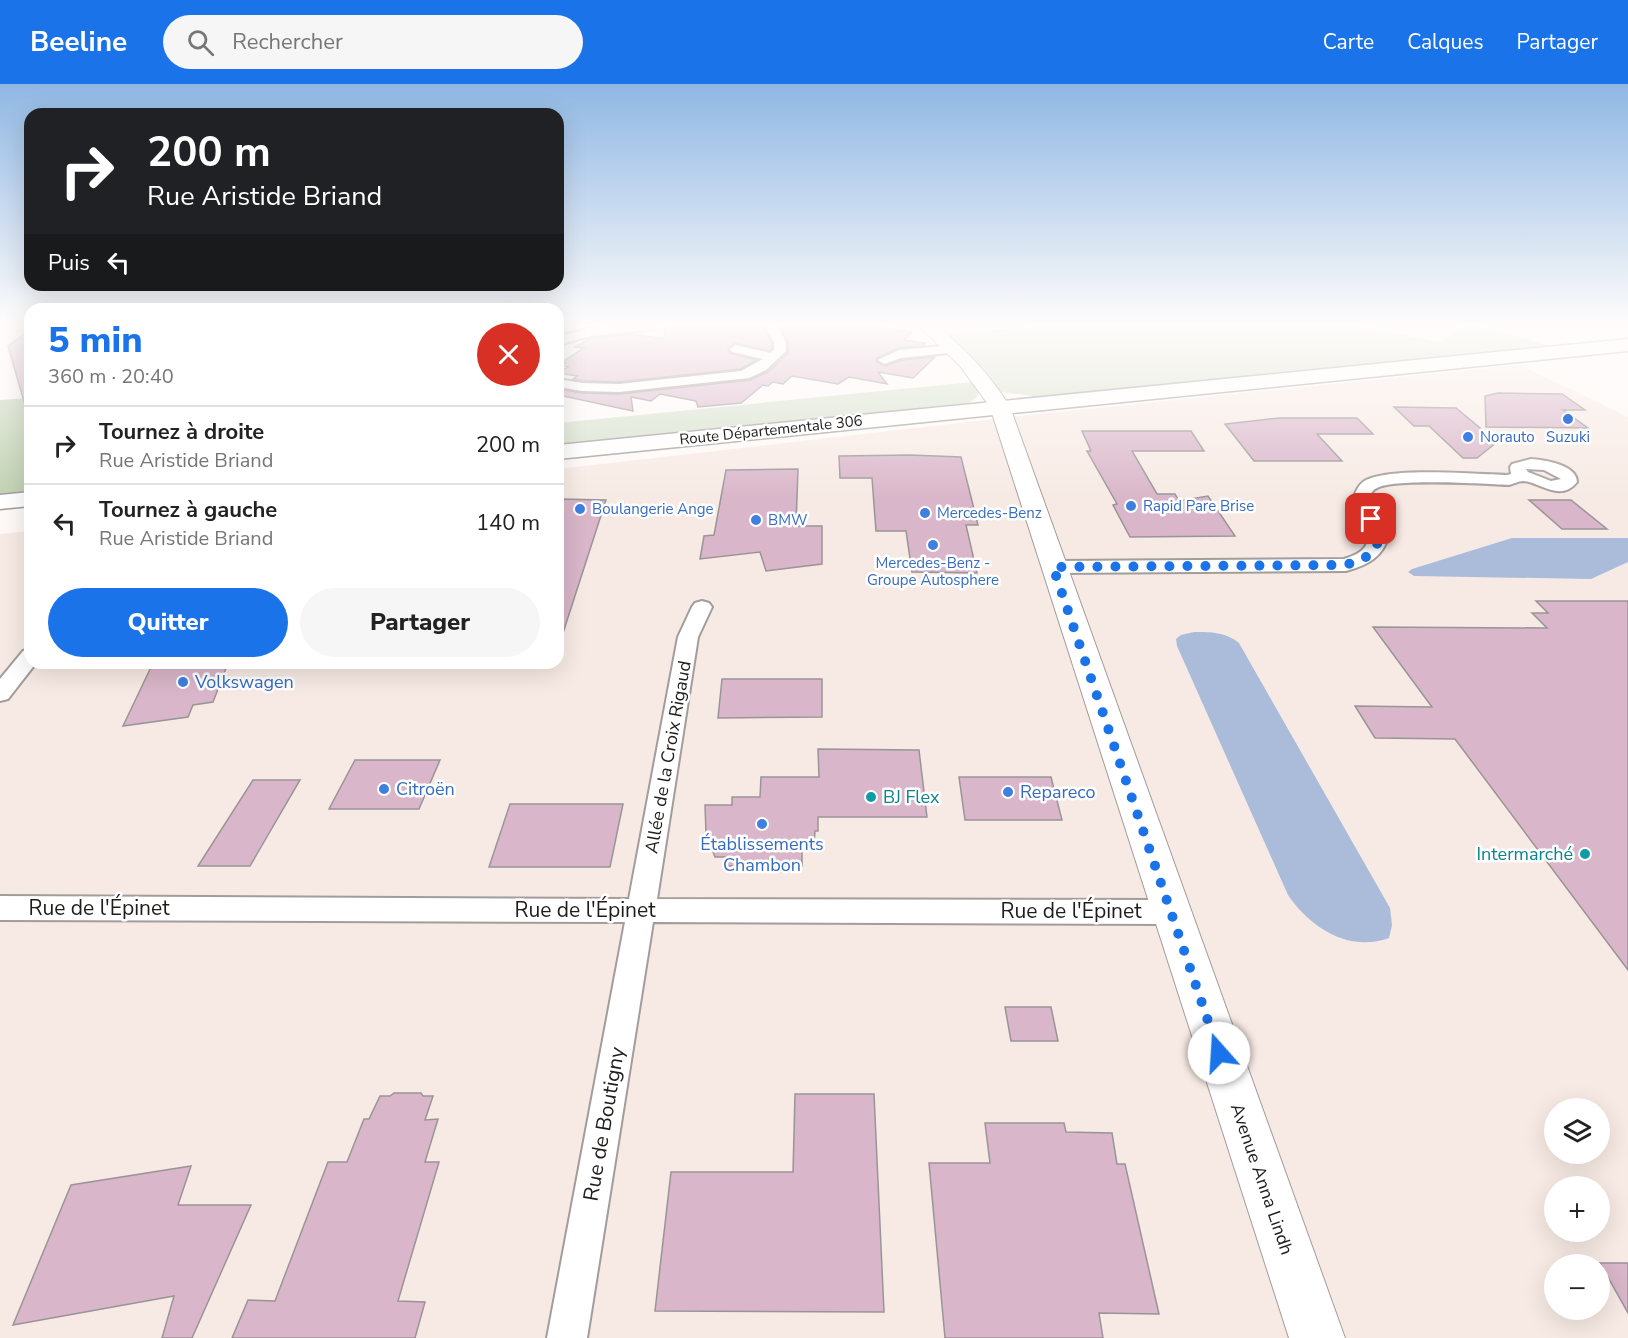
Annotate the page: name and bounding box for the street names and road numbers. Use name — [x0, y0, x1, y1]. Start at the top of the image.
street label: Route Départementale 306 — [678, 410, 864, 450]
street label: Allée de la Croix Rigaud — [639, 659, 697, 855]
street label: Rue de l'Épinet — [28, 894, 170, 922]
street label: Rue de l'Épinet — [514, 896, 656, 924]
street label: Rue de l'Épinet — [1000, 897, 1142, 925]
street label: Rue de Boutigny — [577, 1045, 631, 1203]
street label: Avenue Anna Lindh — [1225, 1100, 1299, 1258]

